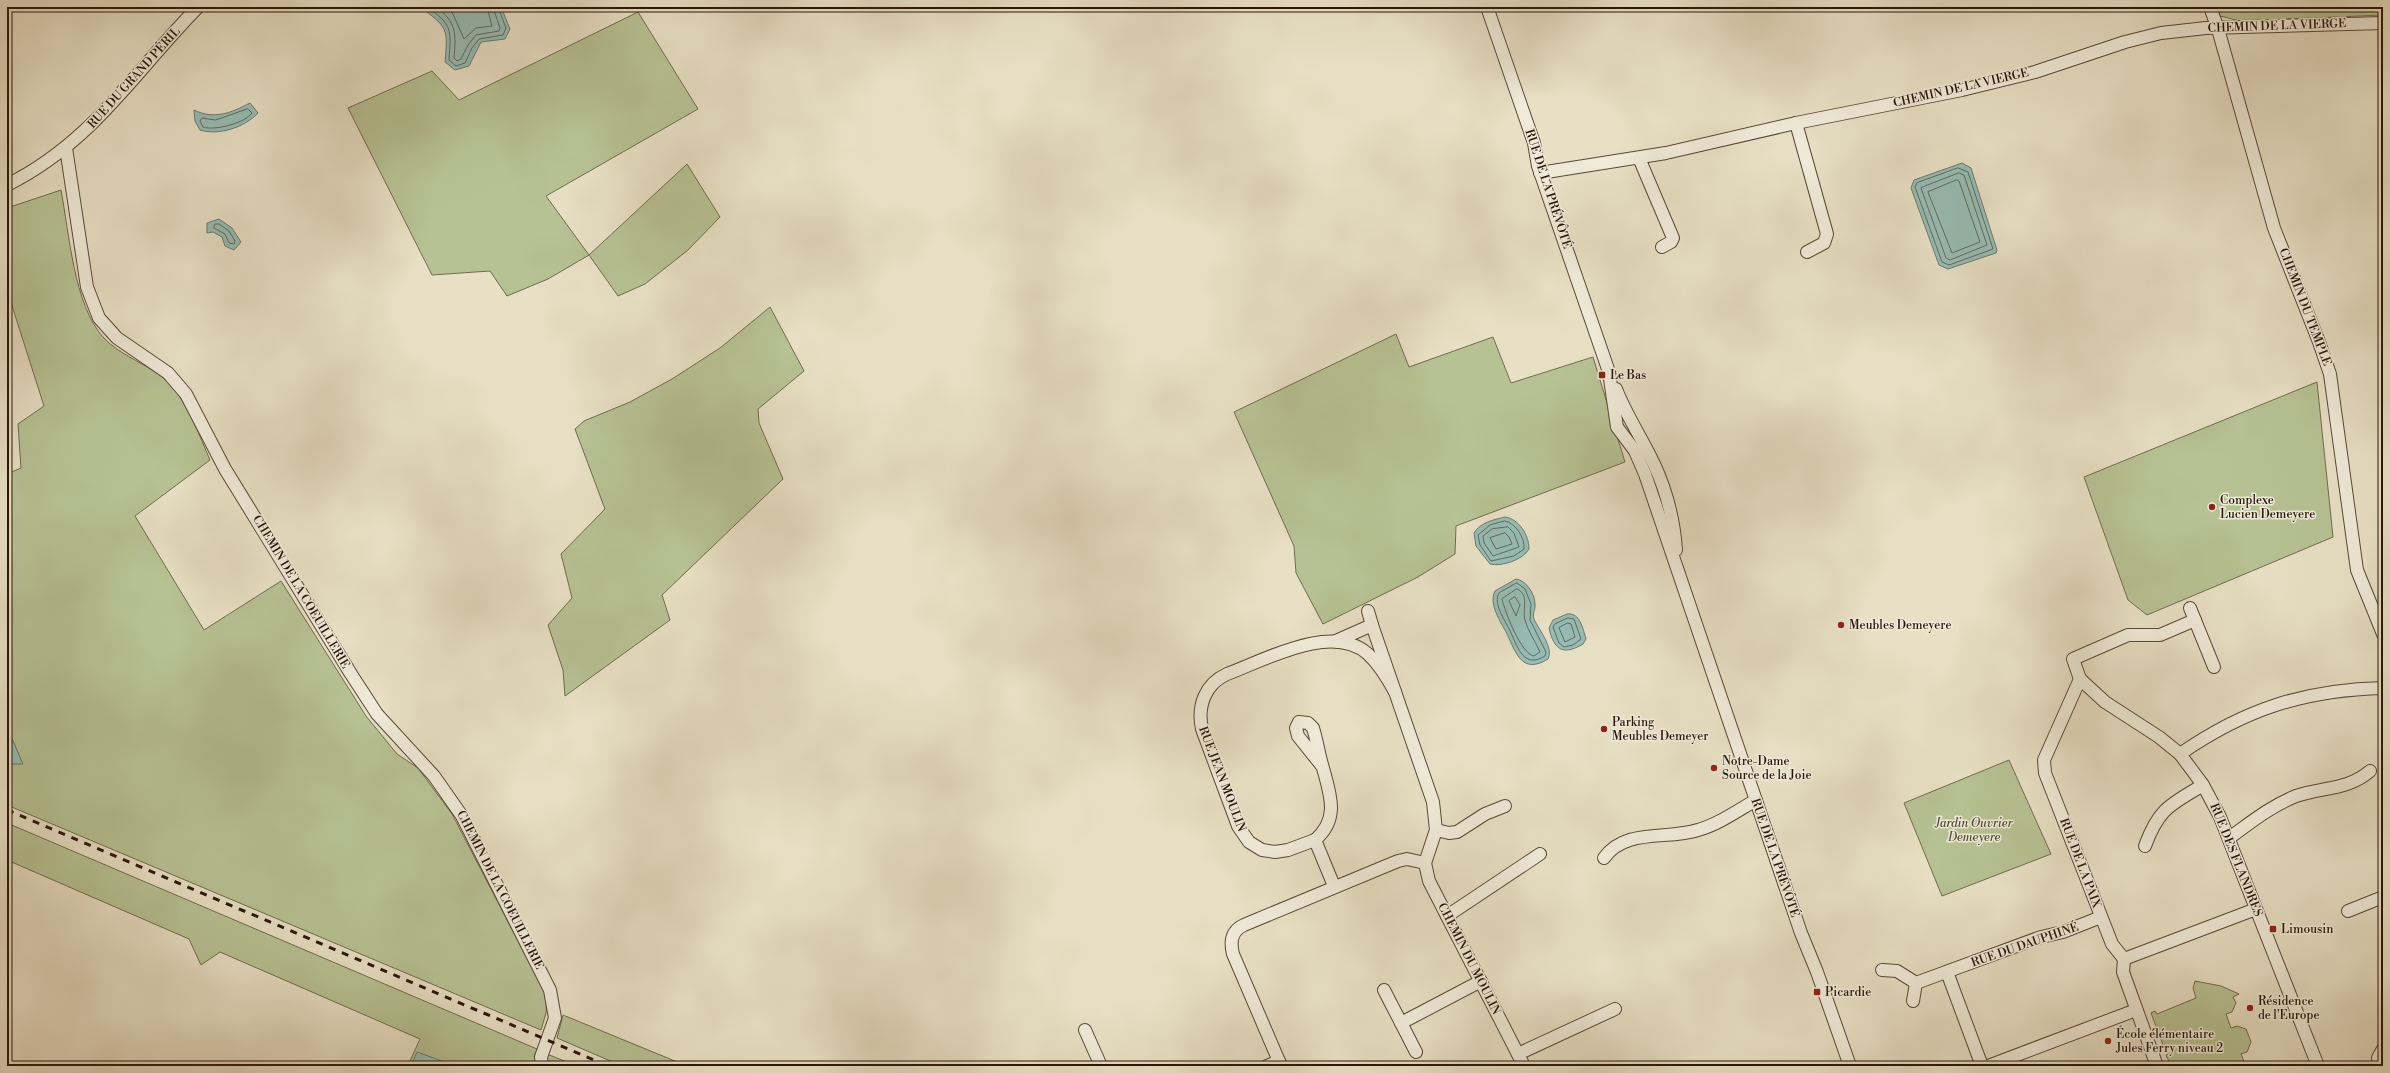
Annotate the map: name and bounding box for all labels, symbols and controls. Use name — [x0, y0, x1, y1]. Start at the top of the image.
street label: CHEMIN DE LA VIERGE — [2207, 16, 2347, 36]
street label: RUE DU GRAND PÉRIL — [83, 23, 183, 132]
street label: CHEMIN DE LA VIERGE — [1892, 65, 2030, 111]
street label: RUE DE LA PRÉVÔTÉ — [1522, 127, 1576, 251]
street label: CHEMIN DU TEMPLE — [2276, 246, 2334, 368]
place label: Le Bas — [1610, 368, 1646, 383]
marker: Le Bas — [1597, 370, 1607, 380]
place label: Complexe Lucien Demeyere — [2220, 493, 2315, 522]
marker: Complexe Lucien Demeyere — [2207, 502, 2217, 512]
street label: CHEMIN DE LA COEUILLERIE — [249, 513, 353, 671]
place label: Meubles Demeyere — [1849, 618, 1951, 633]
marker: Meubles Demeyere — [1836, 620, 1846, 630]
place label: Parking Meubles Demeyer — [1612, 715, 1708, 744]
street label: RUE JEAN MOULIN — [1195, 724, 1249, 834]
marker: Parking Meubles Demeyer — [1599, 724, 1609, 734]
place label: Notre-Dame Source de la Joie — [1722, 754, 1811, 783]
marker: Notre-Dame Source de la Joie — [1709, 763, 1719, 773]
street label: RUE DE LA PRÉVÔTÉ — [1748, 796, 1804, 920]
street label: RUE DES FLANDRES — [2206, 801, 2266, 919]
street label: CHEMIN DE LA COEUILLERIE — [453, 808, 547, 972]
park label: Jardin Ouvrier Demeyere — [1933, 816, 2013, 845]
street label: RUE DE LA PAIX — [2056, 816, 2104, 911]
street label: CHEMIN DU MOULIN — [1434, 901, 1504, 1017]
street label: RUE DU DAUPHINÉ — [1969, 918, 2081, 970]
place label: Limousin — [2281, 922, 2333, 937]
marker: Limousin — [2268, 924, 2278, 934]
place label: Picardie — [1825, 985, 1871, 1000]
marker: Picardie — [1812, 987, 1822, 997]
place label: Résidence de l'Europe — [2258, 994, 2320, 1023]
marker: Résidence de l'Europe — [2245, 1003, 2255, 1013]
place label: École élémentaire Jules Ferry niveau 2 — [2115, 1025, 2223, 1056]
marker: École élémentaire Jules Ferry niveau 2 — [2103, 1036, 2113, 1046]

